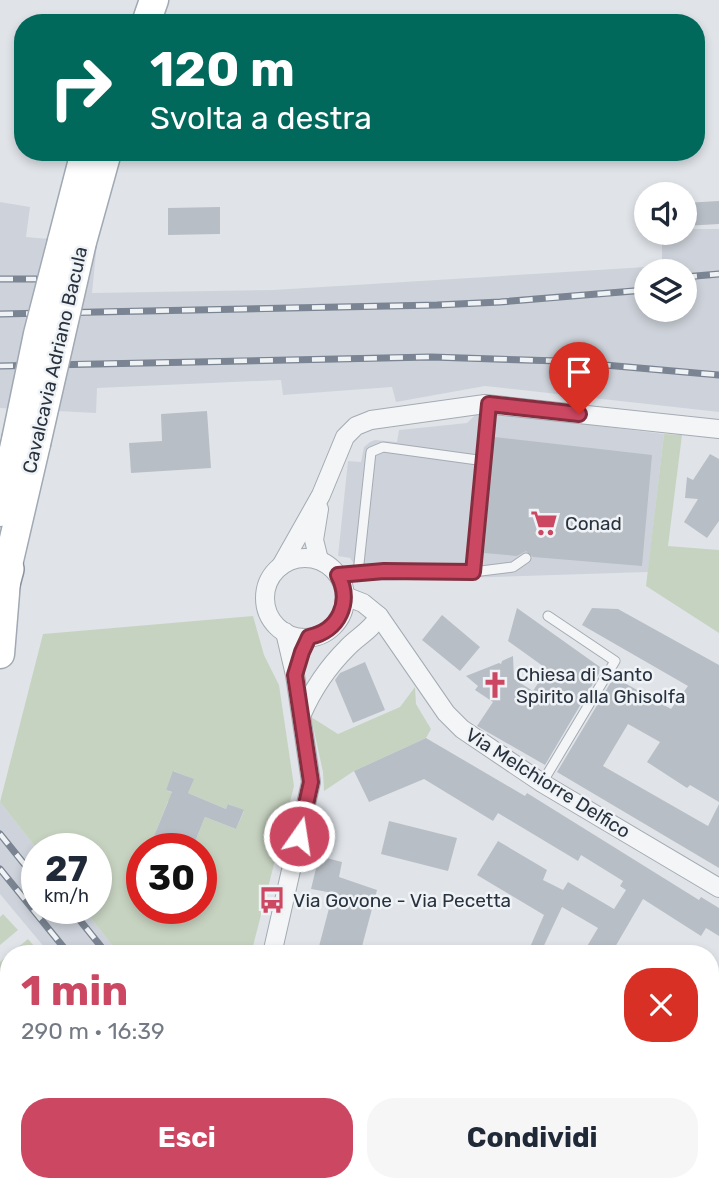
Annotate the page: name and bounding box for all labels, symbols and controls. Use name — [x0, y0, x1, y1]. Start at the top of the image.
text: 120 m — [150, 40, 295, 98]
icon: right — [35, 42, 126, 133]
text: Svolta a destra — [150, 99, 372, 137]
map controls — [634, 182, 697, 322]
button: sound — [634, 182, 697, 245]
street label: Cavalcavia Adriano Bacula — [18, 244, 92, 476]
button: layers — [634, 259, 697, 322]
pin — [549, 342, 609, 414]
icon: arrive — [560, 353, 598, 391]
supermarket icon: Conad — [529, 508, 559, 538]
place label: Conad — [565, 512, 622, 535]
place label: Chiesa di Santo Spirito alla Ghisolfa — [516, 663, 685, 708]
church icon: Chiesa di Santo Spirito alla Ghisolfa — [480, 670, 510, 700]
street label: Via Melchiorre Delfico — [461, 723, 635, 843]
position arrow — [262, 799, 336, 873]
speed limit sign: 30 — [126, 833, 217, 924]
text: 27 — [45, 848, 88, 890]
text: km/h — [44, 885, 89, 907]
bus stop icon: Via Govone - Via Pecetta — [257, 885, 287, 915]
place label: Via Govone - Via Pecetta — [293, 889, 511, 912]
text: 1 min — [21, 966, 128, 1016]
button: close — [624, 968, 698, 1042]
text: 290 m · 16:39 — [21, 1017, 165, 1045]
button: Esci — [21, 1098, 353, 1178]
button: Condividi — [367, 1098, 698, 1178]

